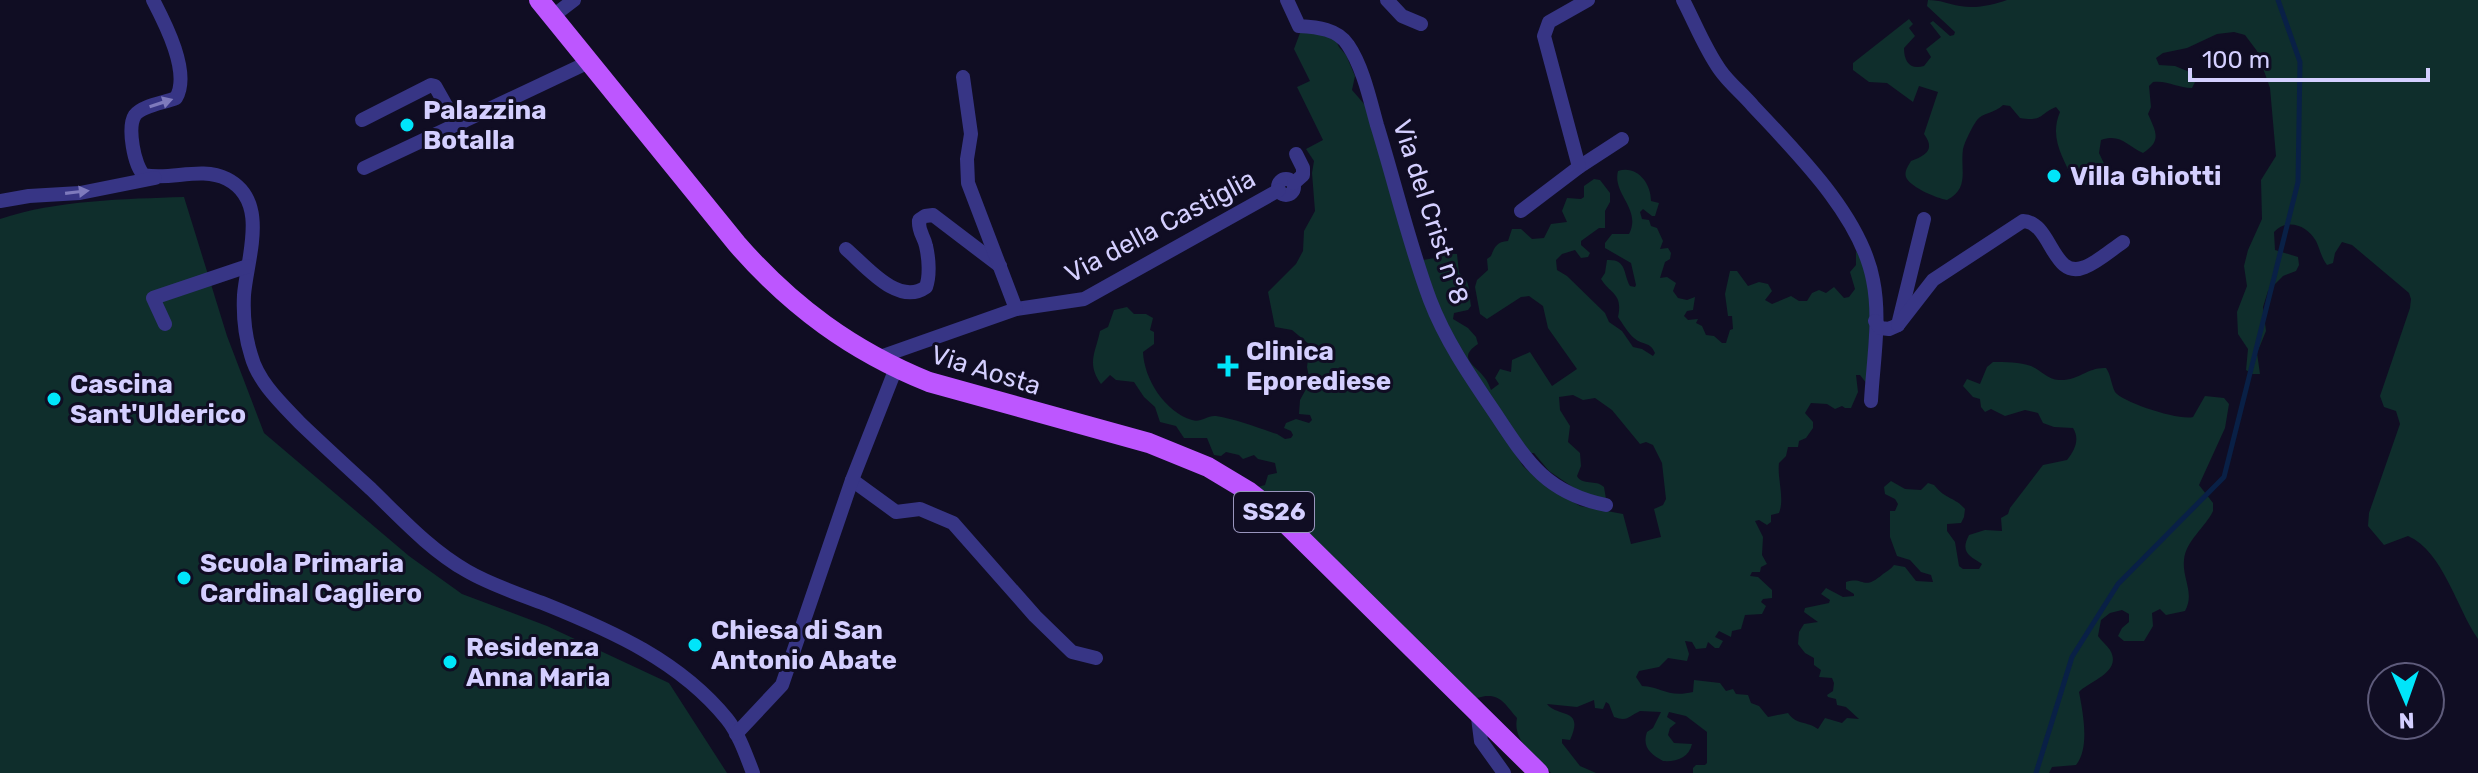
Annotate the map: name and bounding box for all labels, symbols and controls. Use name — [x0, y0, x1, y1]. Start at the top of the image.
scale bar — [2190, 32, 2428, 82]
text: 100 m — [2202, 46, 2270, 74]
place label: Palazzina Botalla — [423, 95, 547, 156]
one-way arrow — [149, 97, 173, 109]
marker: Palazzina Botalla — [398, 116, 416, 134]
street label: Via del Crist n°8 — [1386, 116, 1475, 308]
place label: Villa Ghiotti — [2070, 161, 2222, 192]
street label: Via della Castiglia — [1060, 163, 1261, 290]
marker: Villa Ghiotti — [2045, 167, 2063, 185]
one-way arrow — [65, 186, 90, 199]
place label: Clinica Eporediese — [1246, 336, 1391, 397]
street label: Via Aosta — [927, 339, 1045, 402]
marker: Clinica Eporediese — [1217, 355, 1239, 377]
place label: Cascina Sant'Ulderico — [70, 369, 246, 430]
marker: Cascina Sant'Ulderico — [45, 390, 63, 408]
road number: SS26 — [1234, 492, 1314, 532]
place label: Scuola Primaria Cardinal Cagliero — [200, 548, 422, 609]
marker: Scuola Primaria Cardinal Cagliero — [175, 569, 193, 587]
place label: Chiesa di San Antonio Abate — [711, 615, 897, 676]
place label: Residenza Anna Maria — [466, 632, 610, 693]
marker: Chiesa di San Antonio Abate — [686, 636, 704, 654]
marker: Residenza Anna Maria — [441, 653, 459, 671]
north arrow — [2366, 661, 2446, 741]
text: N — [2398, 707, 2415, 734]

